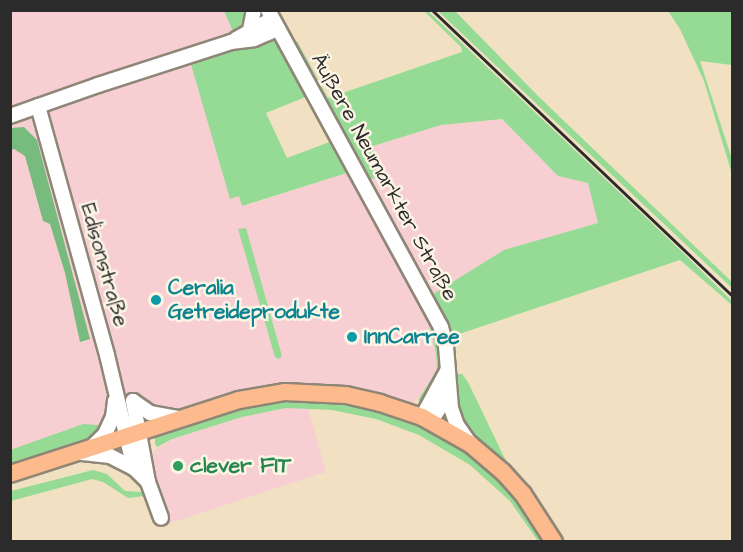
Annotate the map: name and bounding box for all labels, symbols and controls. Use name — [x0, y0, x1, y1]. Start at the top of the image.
street label: Äußere Neumarkter Straße — [305, 49, 463, 305]
street label: Edisonstraße — [74, 201, 134, 329]
place label: Ceralia Getreideprodukte — [168, 275, 340, 325]
marker: Ceralia Getreideprodukte — [149, 293, 163, 307]
place label: InnCarree — [364, 324, 460, 350]
marker: InnCarree — [345, 330, 359, 344]
place label: clever FIT — [190, 453, 291, 479]
marker: clever FIT — [171, 459, 185, 473]

